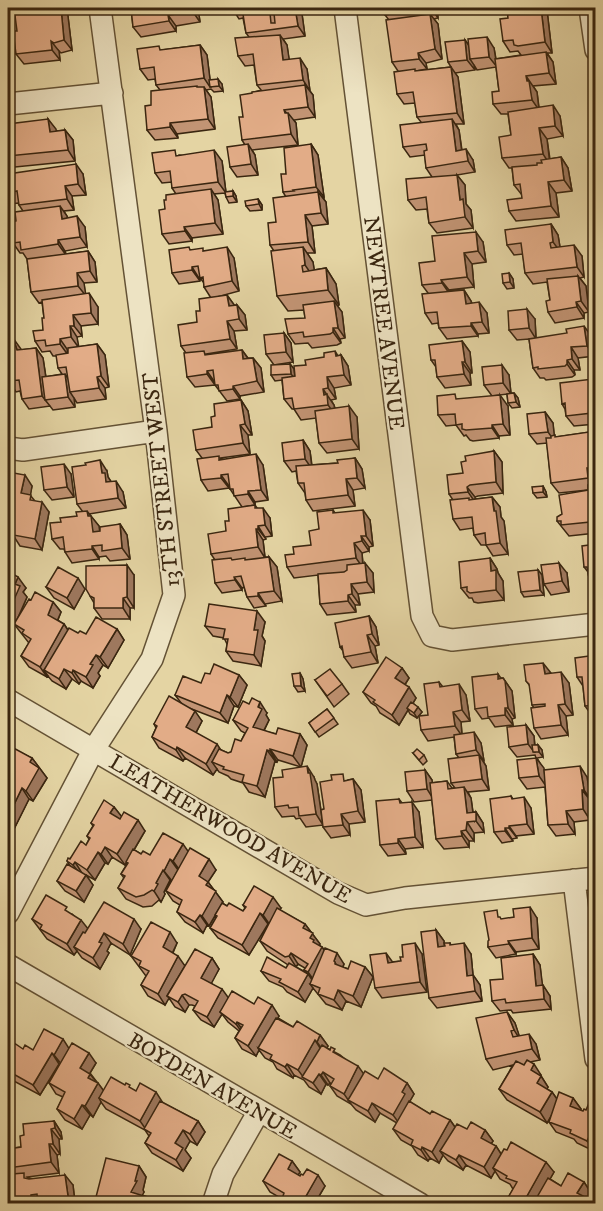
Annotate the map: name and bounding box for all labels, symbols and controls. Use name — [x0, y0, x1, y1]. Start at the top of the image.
street label: NEWTREE AVENUE — [357, 215, 410, 431]
street label: 13TH STREET WEST — [137, 371, 186, 588]
street label: LEATHERWOOD AVENUE — [104, 749, 356, 910]
street label: BOYDEN AVENUE — [123, 1027, 302, 1146]

